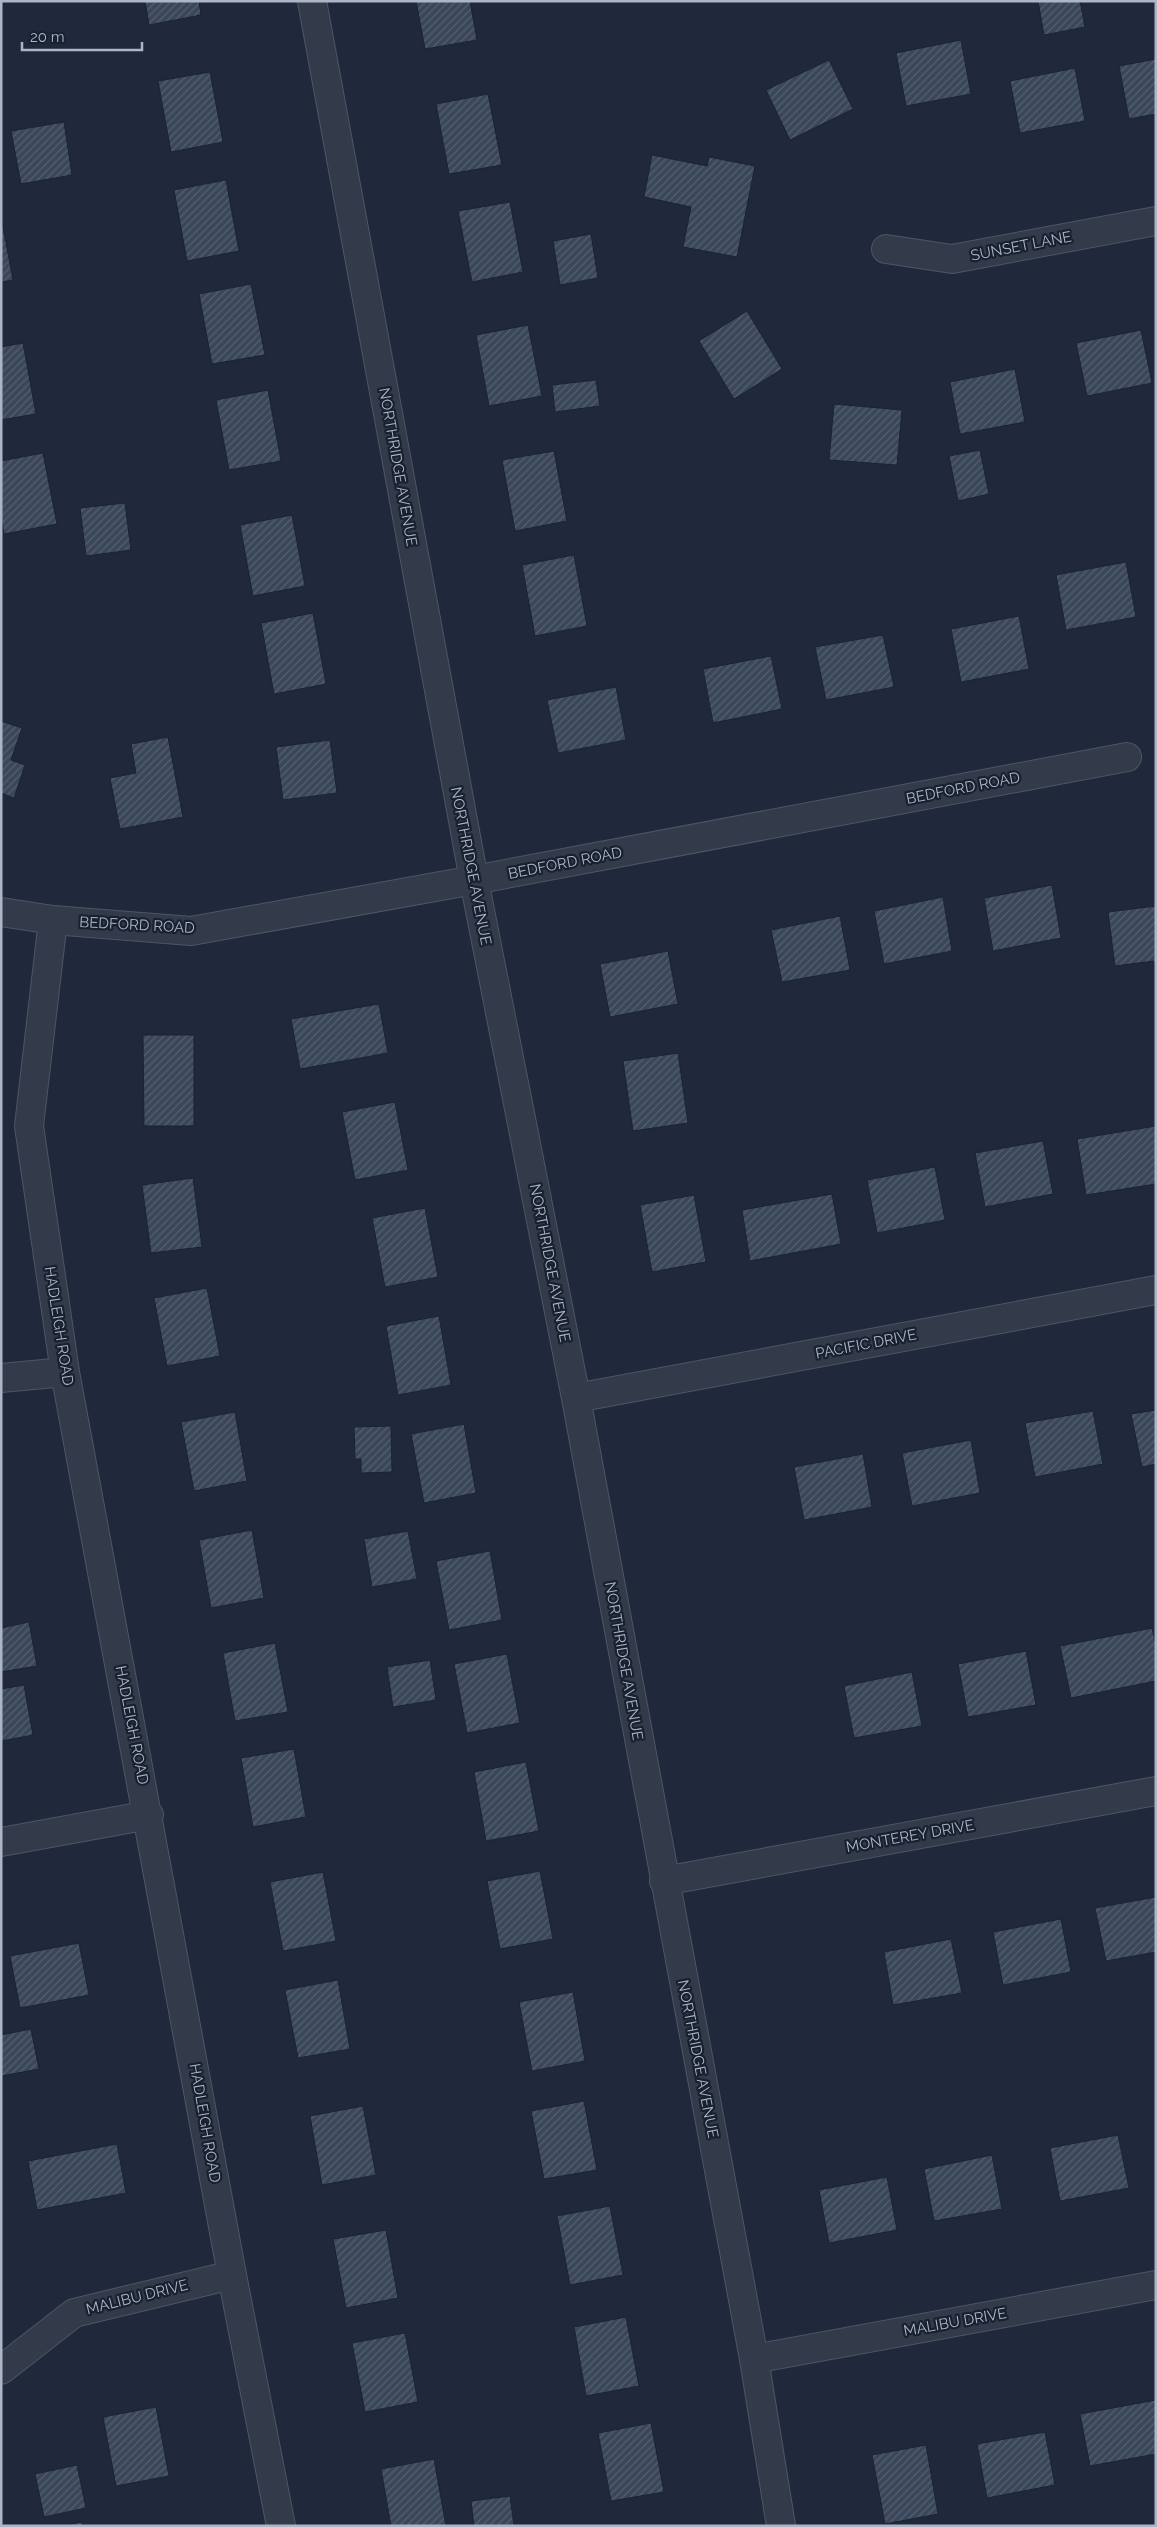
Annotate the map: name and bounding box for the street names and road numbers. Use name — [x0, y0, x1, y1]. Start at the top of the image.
street label: SUNSET LANE — [969, 227, 1073, 265]
street label: NORTHRIDGE AVENUE — [375, 386, 421, 548]
street label: BEDFORD ROAD — [905, 768, 1022, 808]
street label: NORTHRIDGE AVENUE — [447, 785, 495, 947]
street label: BEDFORD ROAD — [507, 843, 624, 883]
street label: BEDFORD ROAD — [79, 913, 195, 937]
street label: NORTHRIDGE AVENUE — [526, 1182, 574, 1344]
street label: HADLEIGH ROAD — [41, 1265, 77, 1387]
street label: PACIFIC DRIVE — [814, 1325, 918, 1363]
street label: NORTHRIDGE AVENUE — [601, 1580, 647, 1742]
street label: HADLEIGH ROAD — [112, 1664, 152, 1786]
street label: MONTEREY DRIVE — [845, 1816, 975, 1856]
street label: NORTHRIDGE AVENUE — [674, 1978, 722, 2140]
street label: HADLEIGH ROAD — [186, 2062, 224, 2184]
street label: MALIBU DRIVE — [84, 2276, 190, 2318]
street label: MALIBU DRIVE — [902, 2304, 1008, 2340]

